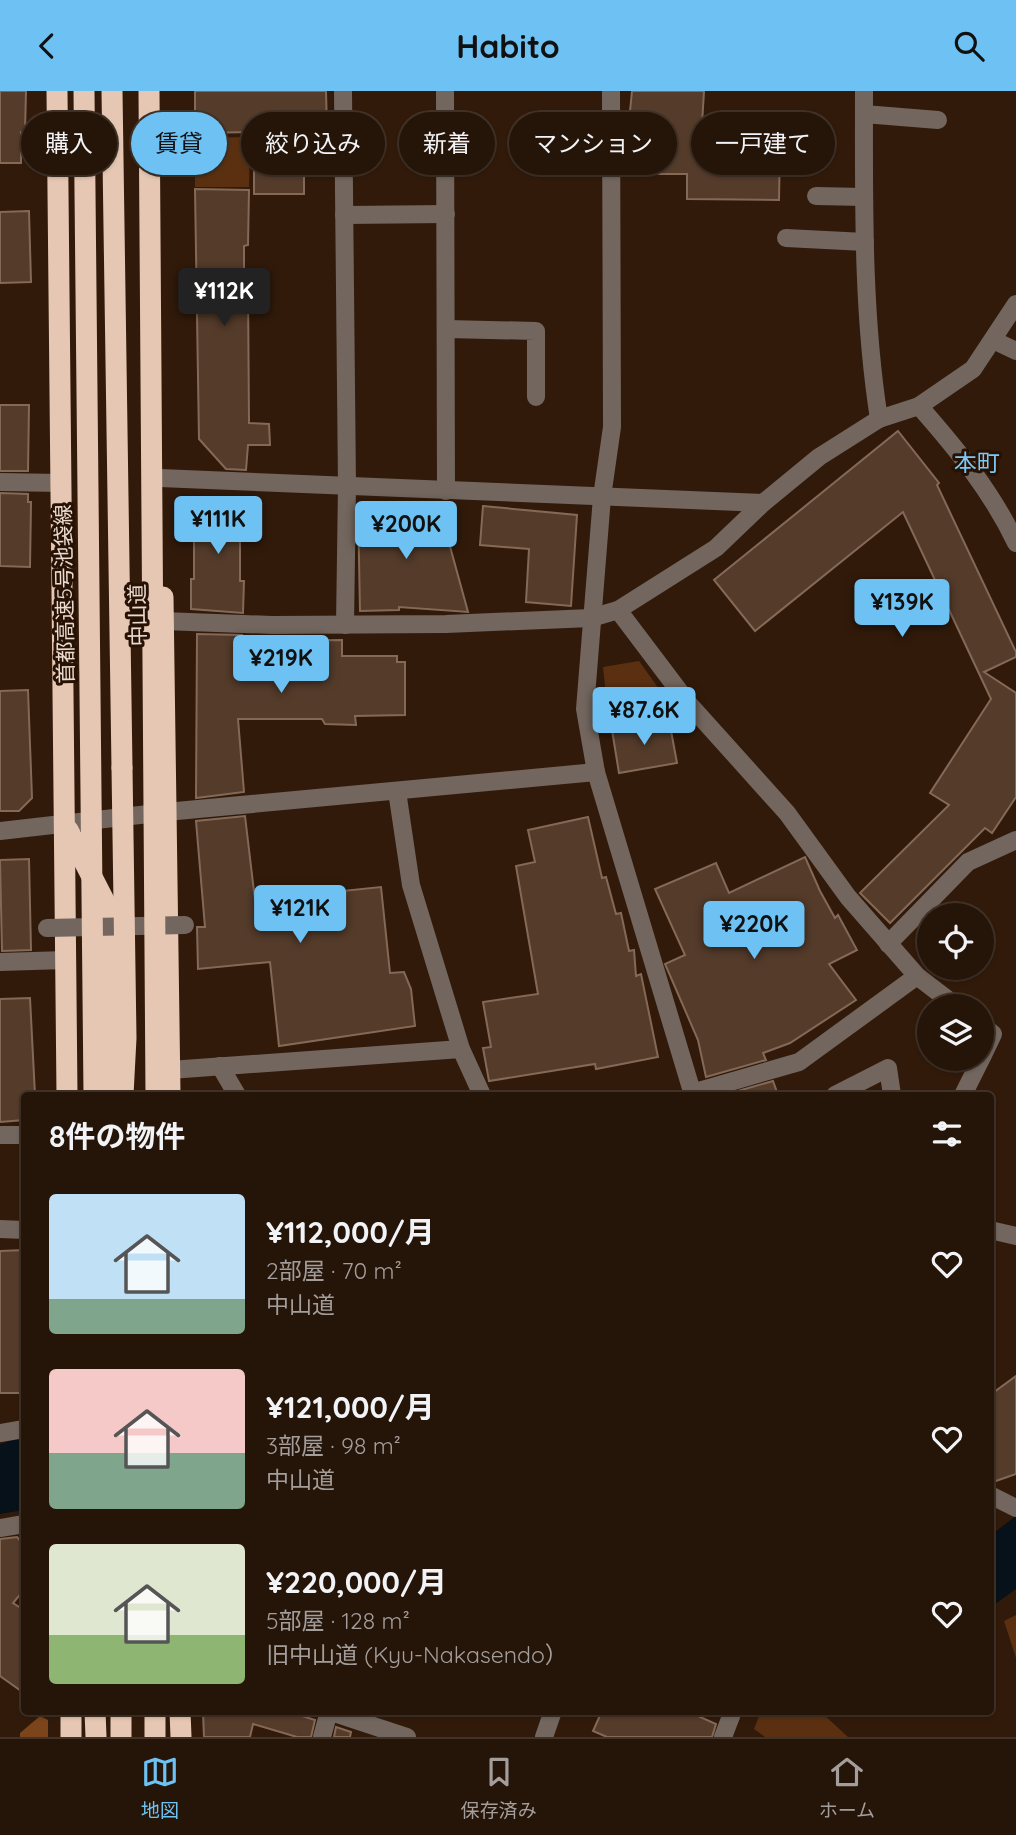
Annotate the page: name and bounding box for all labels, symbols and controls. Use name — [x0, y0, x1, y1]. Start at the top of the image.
text: Habito — [456, 26, 560, 66]
icon: back — [28, 27, 66, 65]
icon: search — [950, 27, 988, 65]
chip: 購入 — [21, 112, 117, 175]
chip: 賃貸 — [131, 112, 227, 175]
chip: 絞り込み — [241, 112, 385, 175]
chip: 新着 — [399, 112, 495, 175]
chip: マンション — [509, 112, 677, 175]
chip: 一戸建て — [691, 112, 835, 175]
pin: ¥112K — [175, 268, 273, 328]
text: ¥112K — [194, 276, 254, 305]
district label: 本町 — [954, 448, 1000, 477]
pin: ¥111K — [169, 497, 267, 556]
pin: ¥200K — [357, 501, 455, 561]
street label: 首都高速5号池袋線 — [49, 504, 79, 684]
text: ¥111K — [190, 504, 246, 533]
text: ¥200K — [371, 509, 441, 538]
pin: ¥139K — [853, 580, 951, 639]
street label: 中山道 — [123, 583, 151, 647]
text: ¥139K — [870, 587, 934, 616]
pin: ¥219K — [232, 635, 330, 695]
text: ¥219K — [249, 643, 313, 672]
pin: ¥87.6K — [587, 687, 701, 747]
text: ¥87.6K — [609, 695, 679, 724]
pin: ¥121K — [251, 885, 349, 945]
text: ¥121K — [270, 893, 330, 922]
pin: ¥220K — [705, 901, 803, 961]
map controls — [917, 903, 994, 1071]
button: locate — [917, 903, 994, 980]
text: ¥220K — [719, 909, 789, 938]
button: layers — [917, 994, 994, 1071]
icon: filters — [928, 1115, 966, 1153]
text: 8件の物件 — [49, 1117, 185, 1155]
text: ¥112,000/月 — [266, 1213, 435, 1251]
icon: home — [105, 1222, 189, 1306]
icon: heart — [928, 1245, 966, 1283]
text: 2部屋 · 70 m² — [266, 1256, 402, 1285]
text: 中山道 — [266, 1290, 335, 1319]
text: ¥121,000/月 — [266, 1388, 435, 1426]
icon: home — [105, 1397, 189, 1481]
icon: heart — [928, 1420, 966, 1458]
text: 3部屋 · 98 m² — [266, 1431, 401, 1460]
text: 中山道 — [266, 1465, 335, 1494]
text: ¥220,000/月 — [266, 1563, 447, 1601]
icon: home — [105, 1572, 189, 1656]
icon: heart — [928, 1595, 966, 1633]
text: 5部屋 · 128 m² — [266, 1606, 410, 1635]
text: 旧中山道 (Kyu-Nakasendo） — [266, 1640, 568, 1669]
tab: 地図 — [141, 1753, 179, 1822]
tab: 保存済み — [461, 1753, 537, 1822]
tab: ホーム — [819, 1753, 875, 1822]

